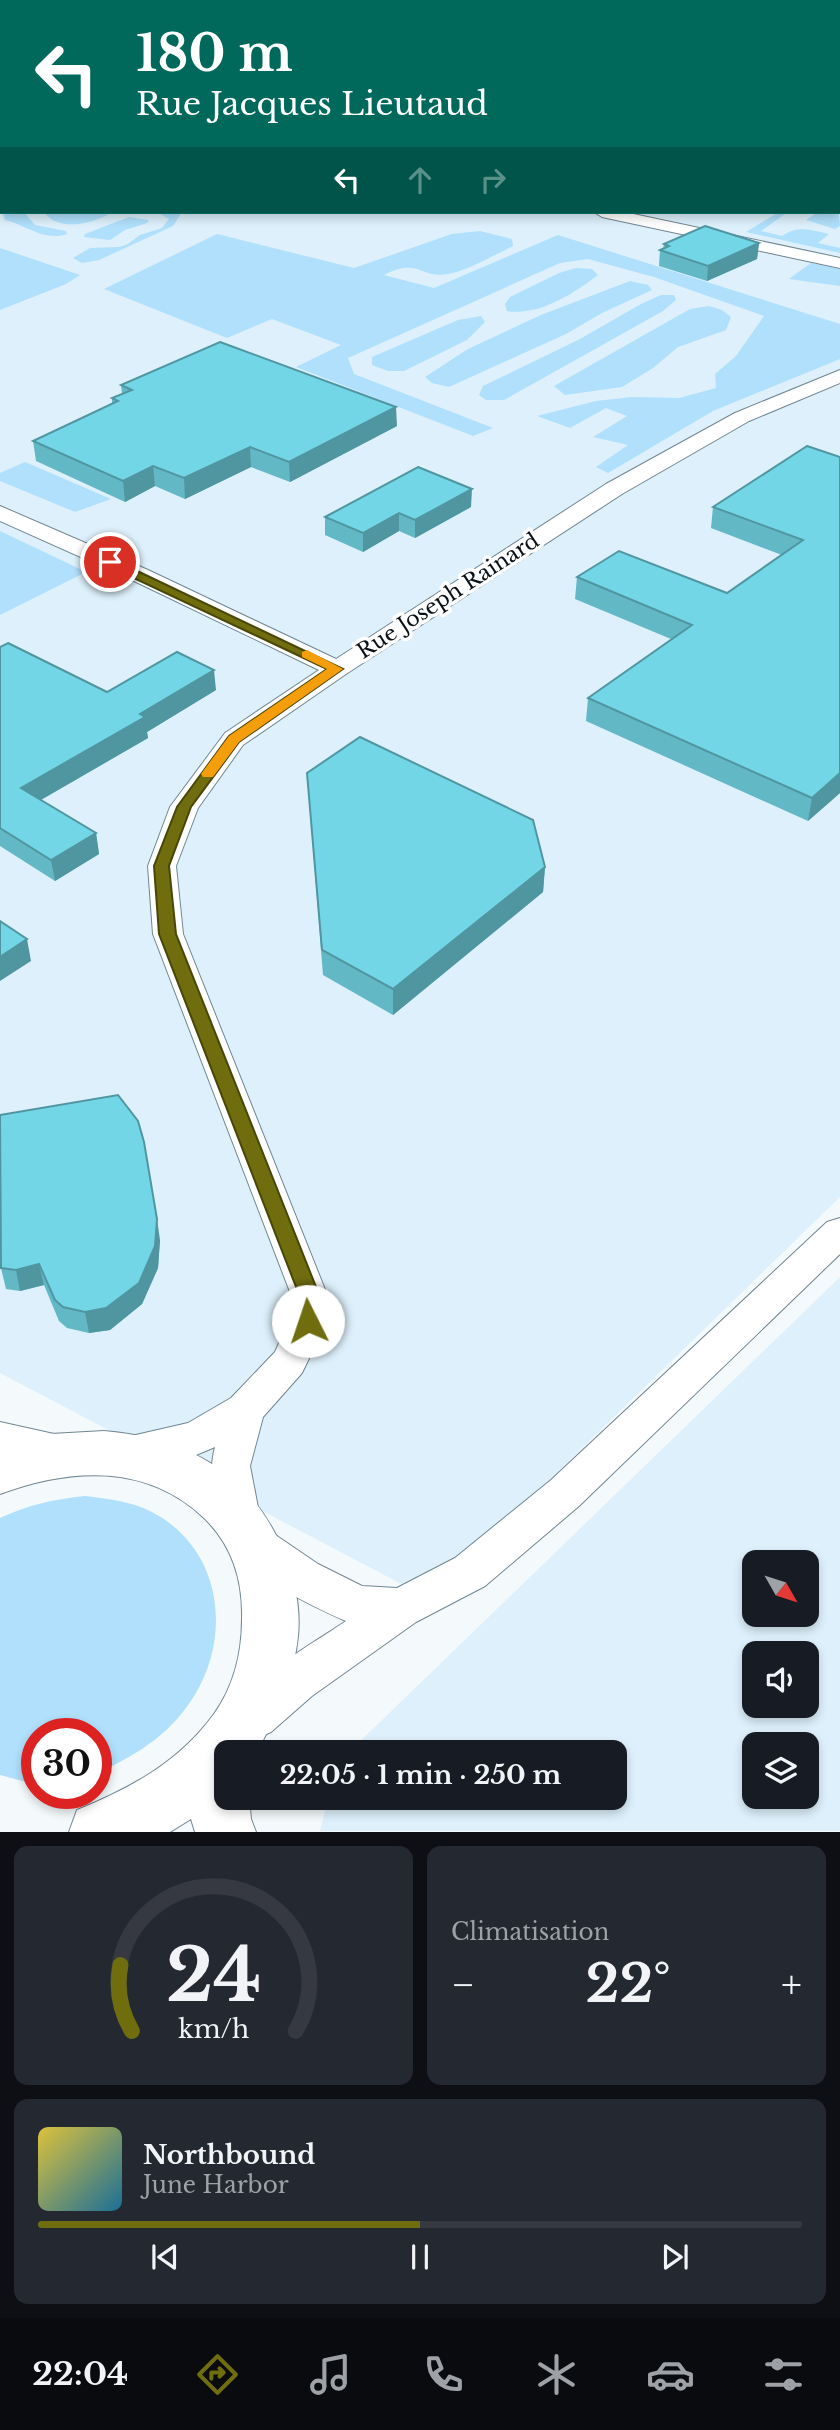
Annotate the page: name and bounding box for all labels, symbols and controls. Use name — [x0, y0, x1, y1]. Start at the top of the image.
text: 180 m — [136, 23, 293, 84]
icon: left — [21, 28, 112, 119]
text: Rue Jacques Lieutaud — [136, 84, 488, 124]
icon: left — [328, 161, 366, 199]
icon: ahead — [401, 161, 439, 199]
icon: right — [474, 161, 512, 199]
street label: Rue Joseph Rainard — [352, 527, 544, 665]
pin — [80, 532, 140, 592]
icon: arrive — [91, 543, 129, 581]
position arrow — [271, 1284, 345, 1358]
north arrow — [742, 1550, 819, 1628]
map controls — [742, 1550, 819, 1809]
button: sound — [742, 1641, 819, 1718]
speed limit sign: 30 — [21, 1718, 112, 1809]
button: layers — [742, 1732, 819, 1809]
text: 22:05 · 1 min · 250 m — [280, 1759, 561, 1791]
text: Climatisation — [451, 1918, 609, 1946]
text: 24 — [166, 1931, 261, 2022]
text: 22° — [586, 1952, 671, 2016]
text: − — [451, 1961, 475, 2008]
text: + — [781, 1961, 802, 2008]
text: km/h — [178, 2014, 249, 2045]
text: Northbound — [143, 2139, 315, 2171]
text: June Harbor — [143, 2171, 289, 2199]
icon: previous — [146, 2238, 184, 2276]
icon: pause — [401, 2238, 439, 2276]
icon: next — [656, 2238, 694, 2276]
icon: directions — [193, 2350, 242, 2399]
icon: music — [306, 2350, 355, 2399]
icon: phone — [419, 2350, 468, 2399]
icon: climate — [532, 2350, 581, 2399]
icon: car — [646, 2350, 695, 2399]
icon: filters — [759, 2350, 808, 2399]
text: 22:04 — [32, 2354, 128, 2394]

